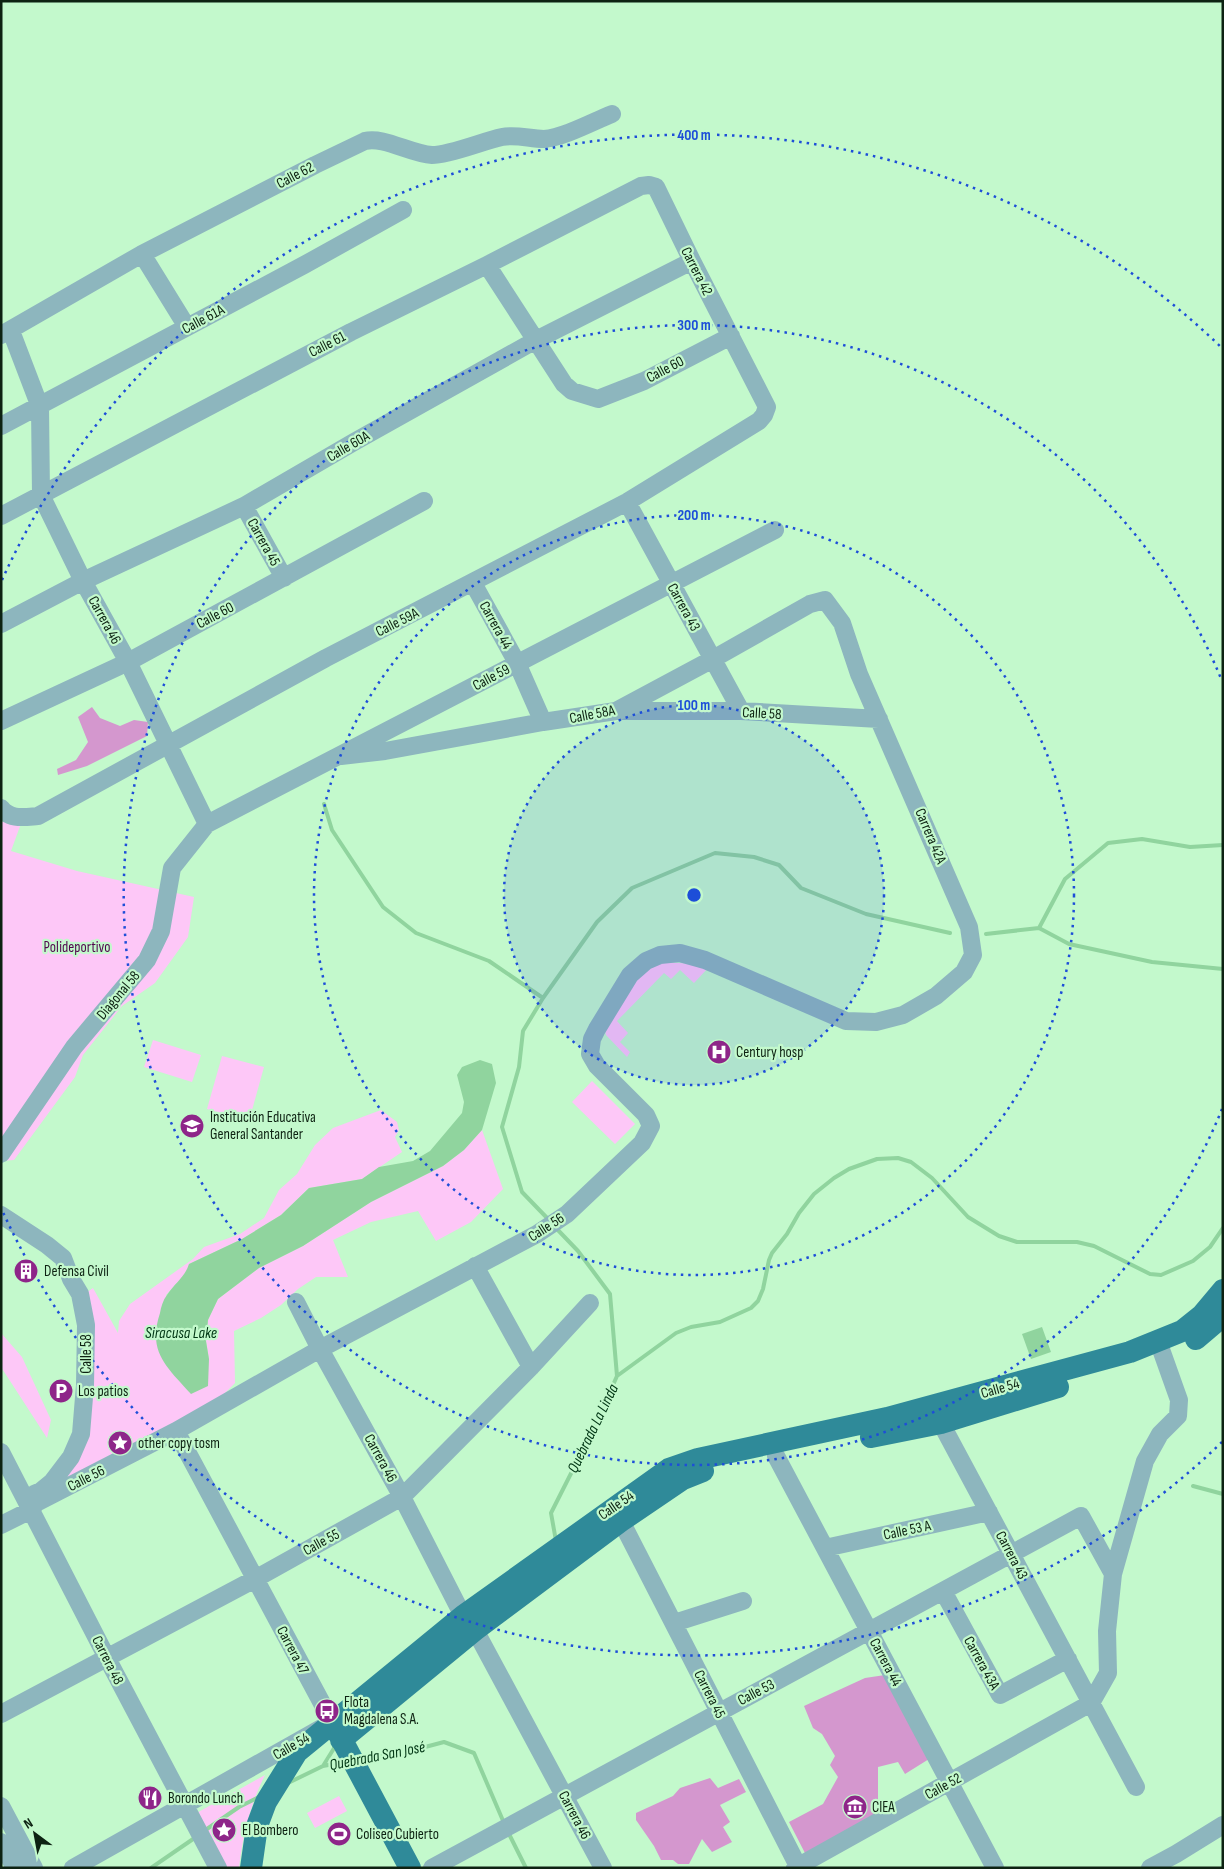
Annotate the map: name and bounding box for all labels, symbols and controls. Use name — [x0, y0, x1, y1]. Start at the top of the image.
text: 400 m — [677, 126, 711, 145]
street label: Calle 62 — [273, 158, 317, 193]
street label: Carrera 42 — [676, 244, 717, 299]
street label: Calle 61A — [179, 300, 228, 338]
text: 300 m — [677, 316, 711, 335]
street label: Calle 61 — [306, 327, 349, 362]
street label: Calle 60 — [643, 352, 687, 387]
street label: Calle 60A — [323, 426, 374, 466]
text: 200 m — [677, 506, 711, 525]
street label: Carrera 45 — [243, 515, 284, 569]
street label: Carrera 43 — [663, 580, 704, 635]
street label: Carrera 46 — [84, 593, 126, 648]
street label: Calle 60 — [193, 598, 237, 633]
street label: Carrera 44 — [475, 598, 516, 653]
street label: Calle 59A — [372, 603, 422, 641]
street label: Calle 59 — [469, 660, 513, 695]
text: 100 m — [678, 696, 710, 715]
street label: Calle 58A — [568, 701, 617, 728]
street label: Calle 58 — [742, 703, 782, 724]
street label: Carrera 42A — [910, 806, 951, 867]
centre of rings — [685, 886, 703, 904]
park label: Polideportivo — [44, 938, 110, 957]
street label: Diagonal 58 — [92, 967, 144, 1024]
hospital icon: Century hosp — [706, 1039, 732, 1065]
place label: Century hosp — [736, 1043, 803, 1062]
place label: Institución Educativa General Santander — [210, 1108, 316, 1144]
school or university icon: Institución Educativa General Santander — [179, 1113, 205, 1139]
street label: Calle 56 — [525, 1209, 568, 1246]
building icon: Defensa Civil — [13, 1258, 39, 1284]
place label: Defensa Civil — [44, 1262, 109, 1281]
water label: Siracusa Lake — [145, 1324, 217, 1343]
street label: Calle 58 — [77, 1334, 96, 1374]
street label: Calle 54 — [979, 1374, 1022, 1403]
parking icon: Los patios — [48, 1378, 74, 1404]
water label: Quebrada La Linda — [564, 1381, 623, 1476]
place label: Los patios — [78, 1382, 128, 1401]
place icon: other copy tosm — [107, 1430, 133, 1456]
street label: Carrera 46 — [360, 1431, 402, 1486]
place label: other copy tosm — [138, 1434, 220, 1453]
street label: Calle 56 — [64, 1461, 108, 1496]
street label: Calle 54 — [595, 1486, 638, 1524]
street label: Calle 53 A — [882, 1516, 933, 1545]
street label: Calle 55 — [300, 1525, 343, 1560]
street label: Carrera 43 — [991, 1528, 1032, 1583]
street label: Carrera 47 — [272, 1623, 313, 1677]
street label: Carrera 48 — [87, 1633, 128, 1688]
street label: Carrera 43A — [959, 1633, 1004, 1694]
street label: Carrera 44 — [865, 1635, 906, 1690]
street label: Carrera 45 — [689, 1667, 730, 1722]
street label: Calle 53 — [735, 1675, 778, 1710]
place label: Flota Magdalena S.A. — [344, 1693, 419, 1729]
bus stop icon: Flota Magdalena S.A. — [314, 1698, 340, 1724]
street label: Calle 54 — [270, 1728, 313, 1764]
water label: Quebrada San José — [328, 1738, 427, 1775]
street label: Calle 52 — [922, 1769, 965, 1804]
restaurant icon: Borondo Lunch — [137, 1785, 163, 1811]
street label: Carrera 46 — [554, 1788, 595, 1843]
place label: Borondo Lunch — [168, 1789, 243, 1808]
museum icon: CIEA — [842, 1794, 868, 1820]
place label: CIEA — [872, 1798, 895, 1817]
north arrow — [10, 1809, 60, 1859]
text: N — [21, 1814, 36, 1833]
place icon: El Bombero — [211, 1817, 237, 1843]
place label: El Bombero — [242, 1821, 298, 1840]
sports icon: Coliseo Cubierto — [326, 1821, 352, 1847]
place label: Coliseo Cubierto — [356, 1825, 439, 1844]

